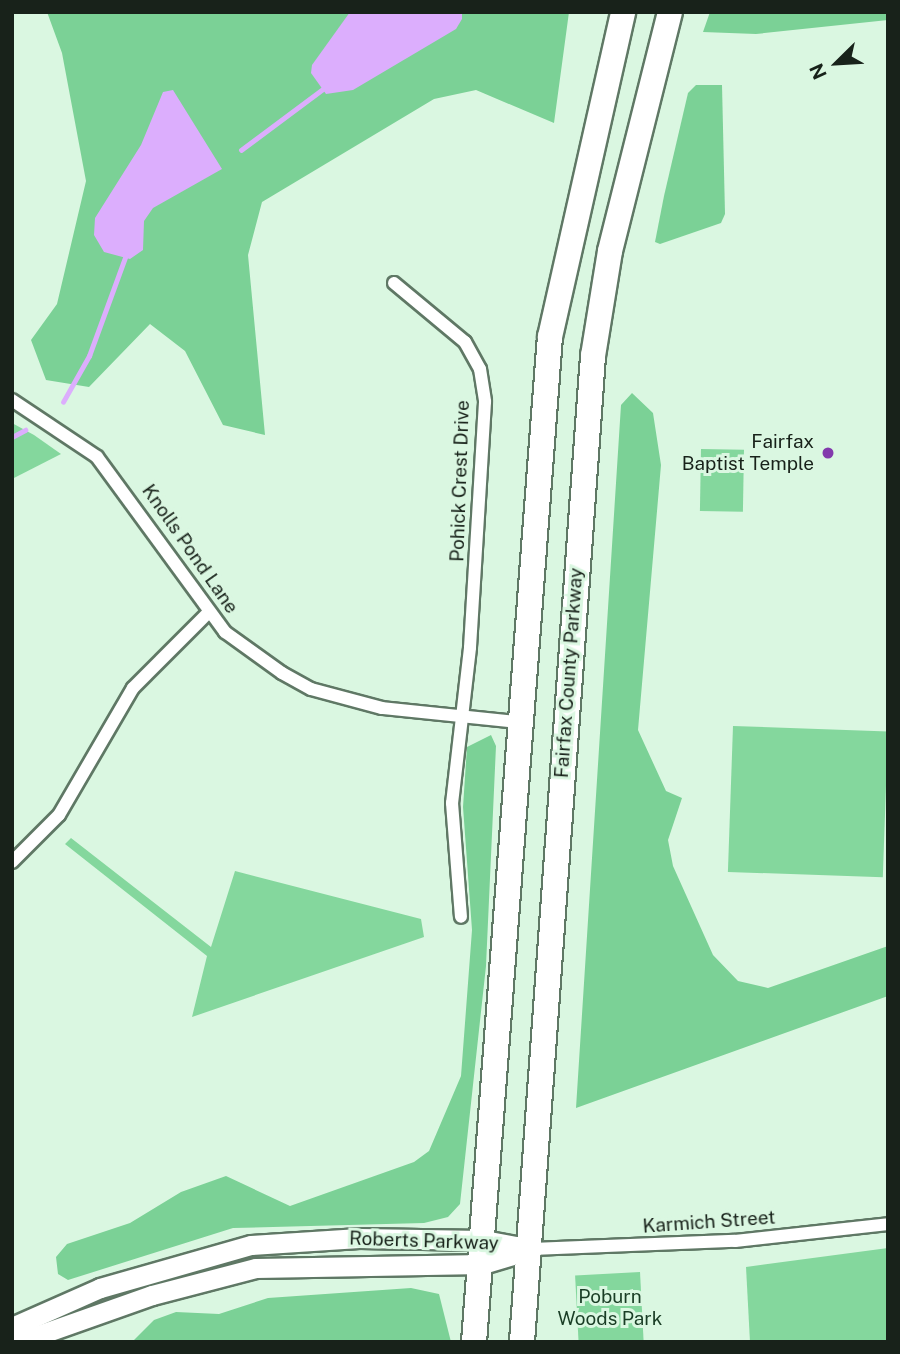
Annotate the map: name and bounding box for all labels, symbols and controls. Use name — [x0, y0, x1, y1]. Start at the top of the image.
north arrow — [802, 28, 872, 98]
text: N — [805, 60, 831, 83]
street label: Pohick Crest Drive — [446, 400, 474, 562]
place label: Fairfax Baptist Temple — [682, 431, 814, 475]
marker: Fairfax Baptist Temple — [820, 445, 836, 461]
street label: Knolls Pond Lane — [137, 480, 243, 618]
street label: Fairfax County Parkway — [550, 567, 588, 779]
street label: Karmich Street — [642, 1206, 776, 1238]
street label: Roberts Parkway — [349, 1227, 499, 1255]
park label: Poburn Woods Park — [558, 1286, 662, 1330]

